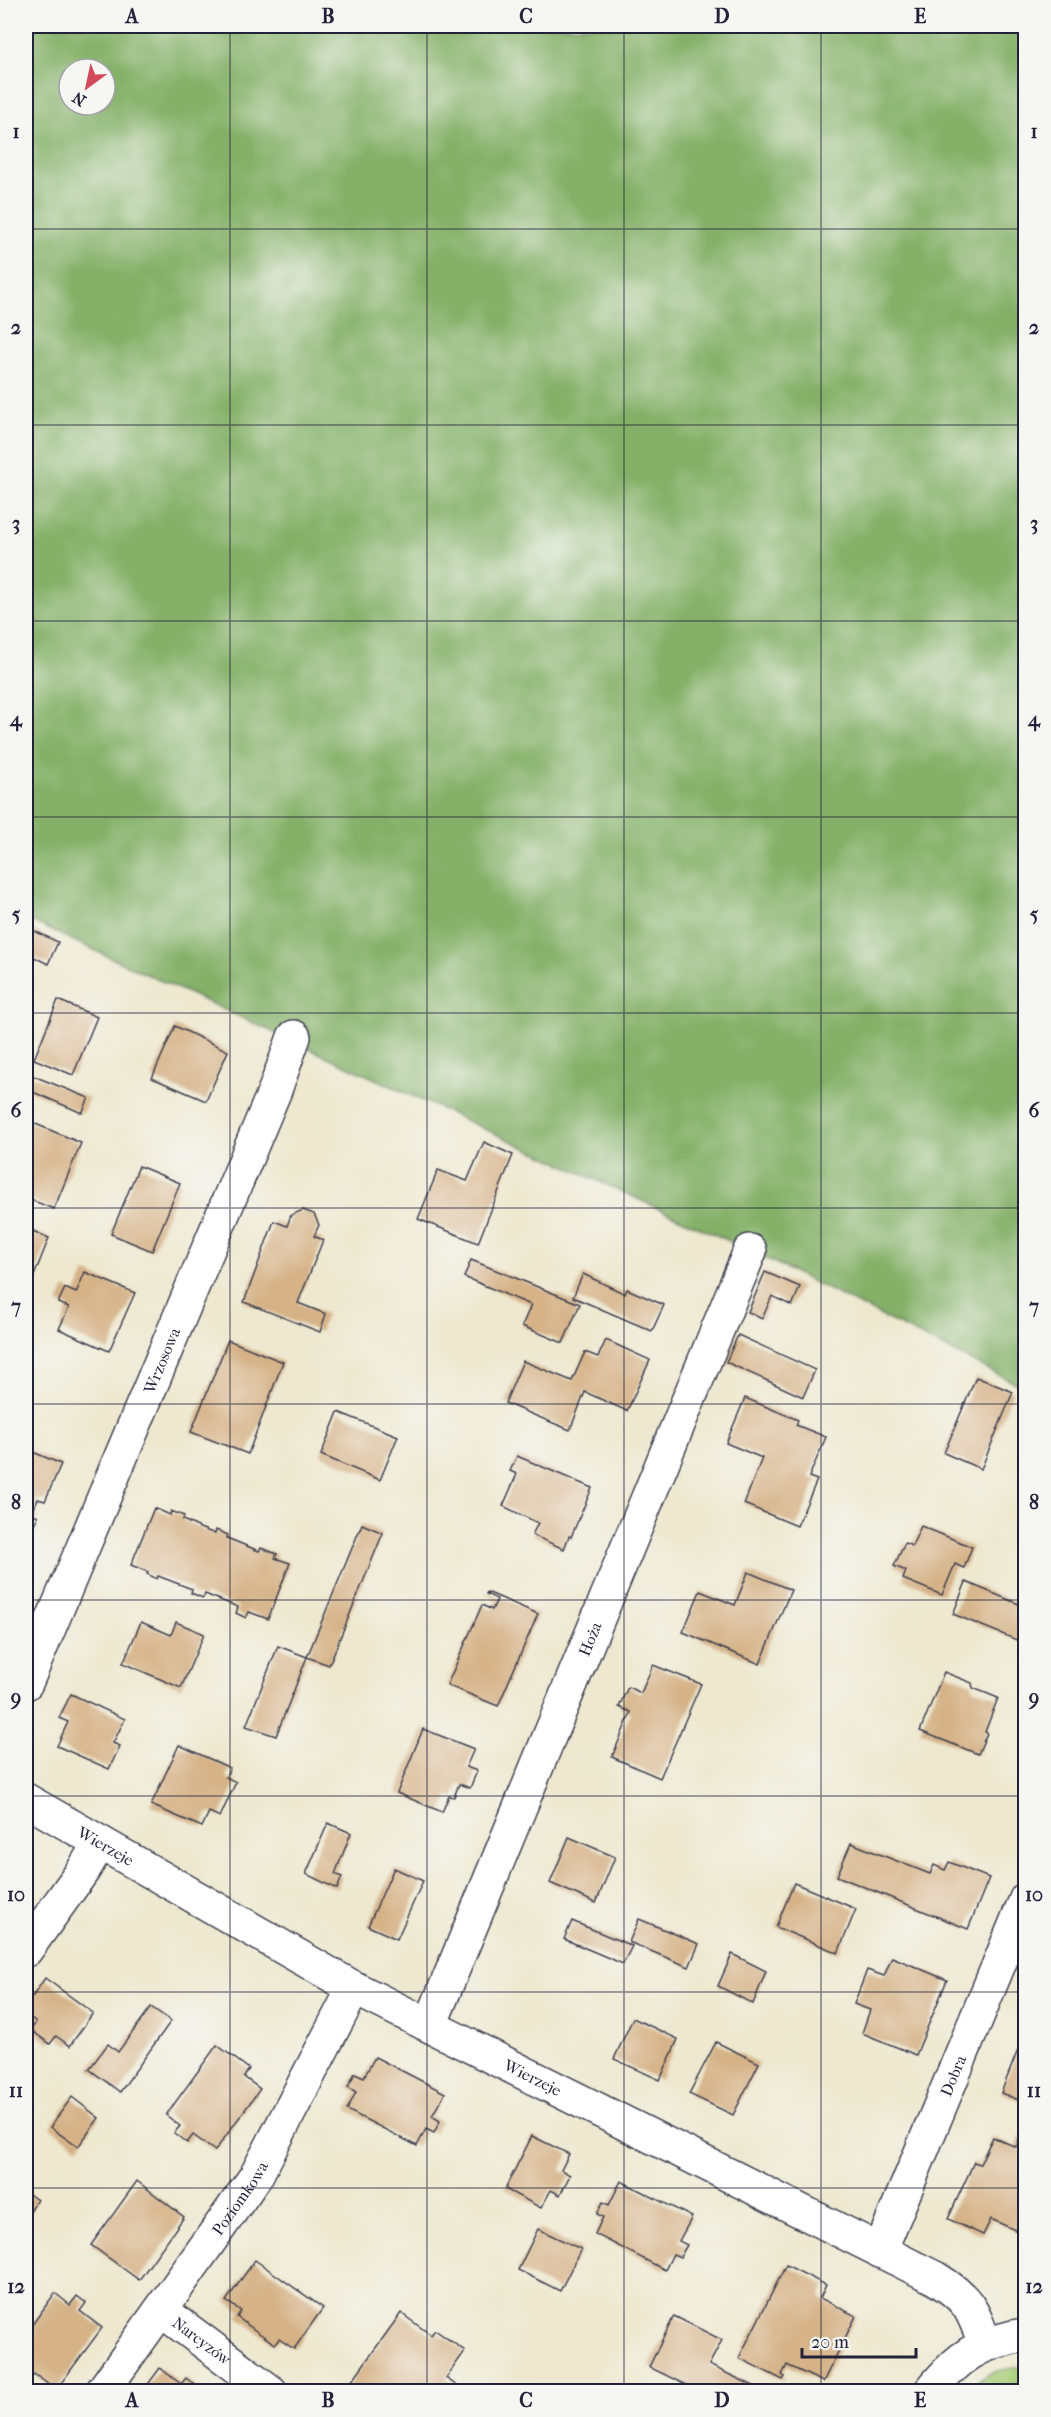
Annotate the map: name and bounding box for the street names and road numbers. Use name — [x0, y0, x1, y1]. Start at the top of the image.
street label: Wrzosowa — [139, 1324, 184, 1397]
street label: Hoża — [574, 1618, 605, 1659]
street label: Wierzeje — [73, 1822, 137, 1869]
street label: Dobra — [936, 2052, 970, 2099]
street label: Wierzeje — [500, 2055, 565, 2100]
street label: Poziomkowa — [208, 2157, 272, 2238]
street label: Narcyzów — [169, 2312, 236, 2369]

